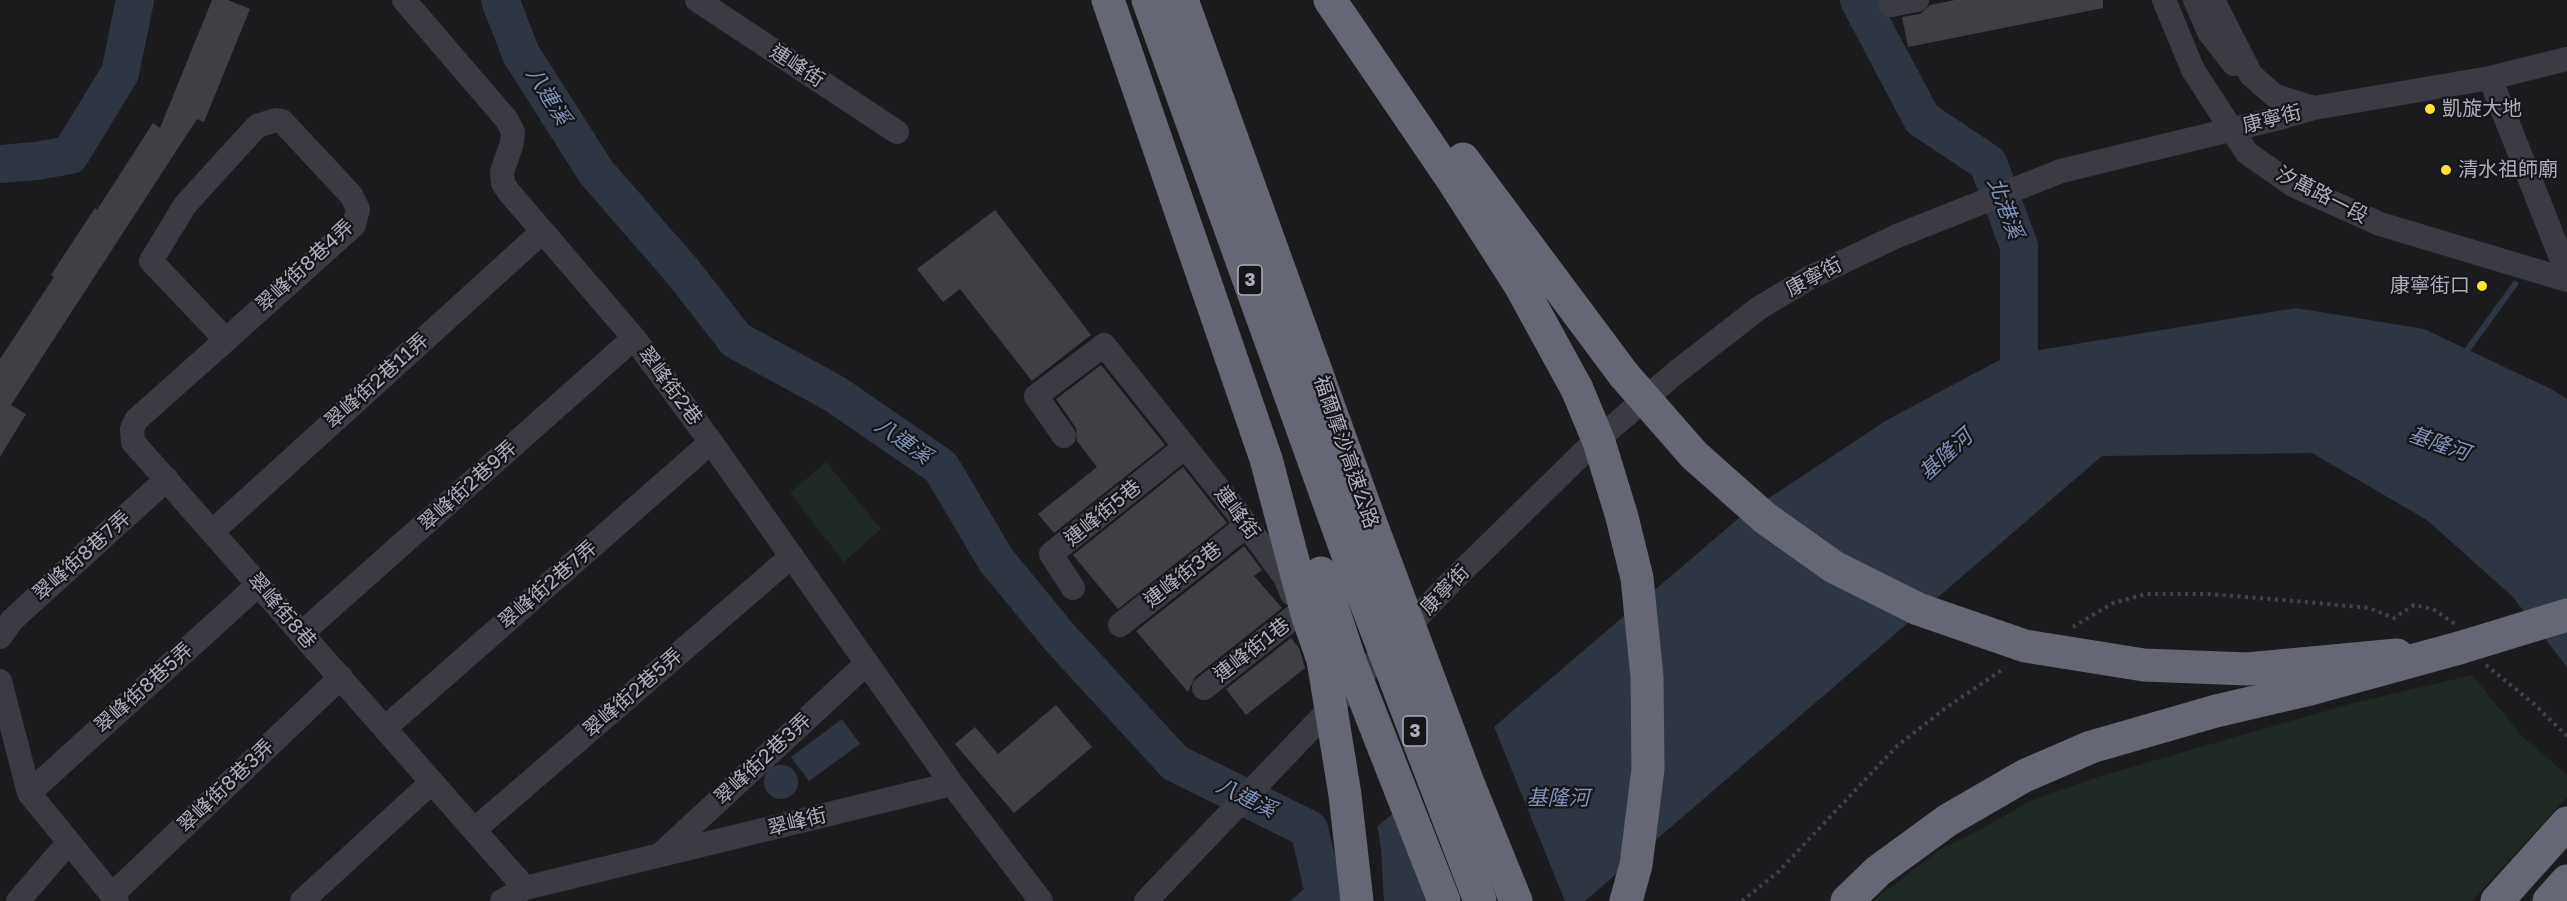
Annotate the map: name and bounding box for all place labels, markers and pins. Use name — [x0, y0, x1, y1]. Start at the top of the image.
place label: 凱旋大地 — [2442, 97, 2522, 121]
marker: 凱旋大地 — [2423, 102, 2437, 116]
place label: 清水祖師廟 — [2458, 158, 2558, 182]
marker: 清水祖師廟 — [2439, 163, 2453, 177]
place label: 康寧街口 — [2390, 274, 2470, 298]
marker: 康寧街口 — [2475, 279, 2489, 293]

